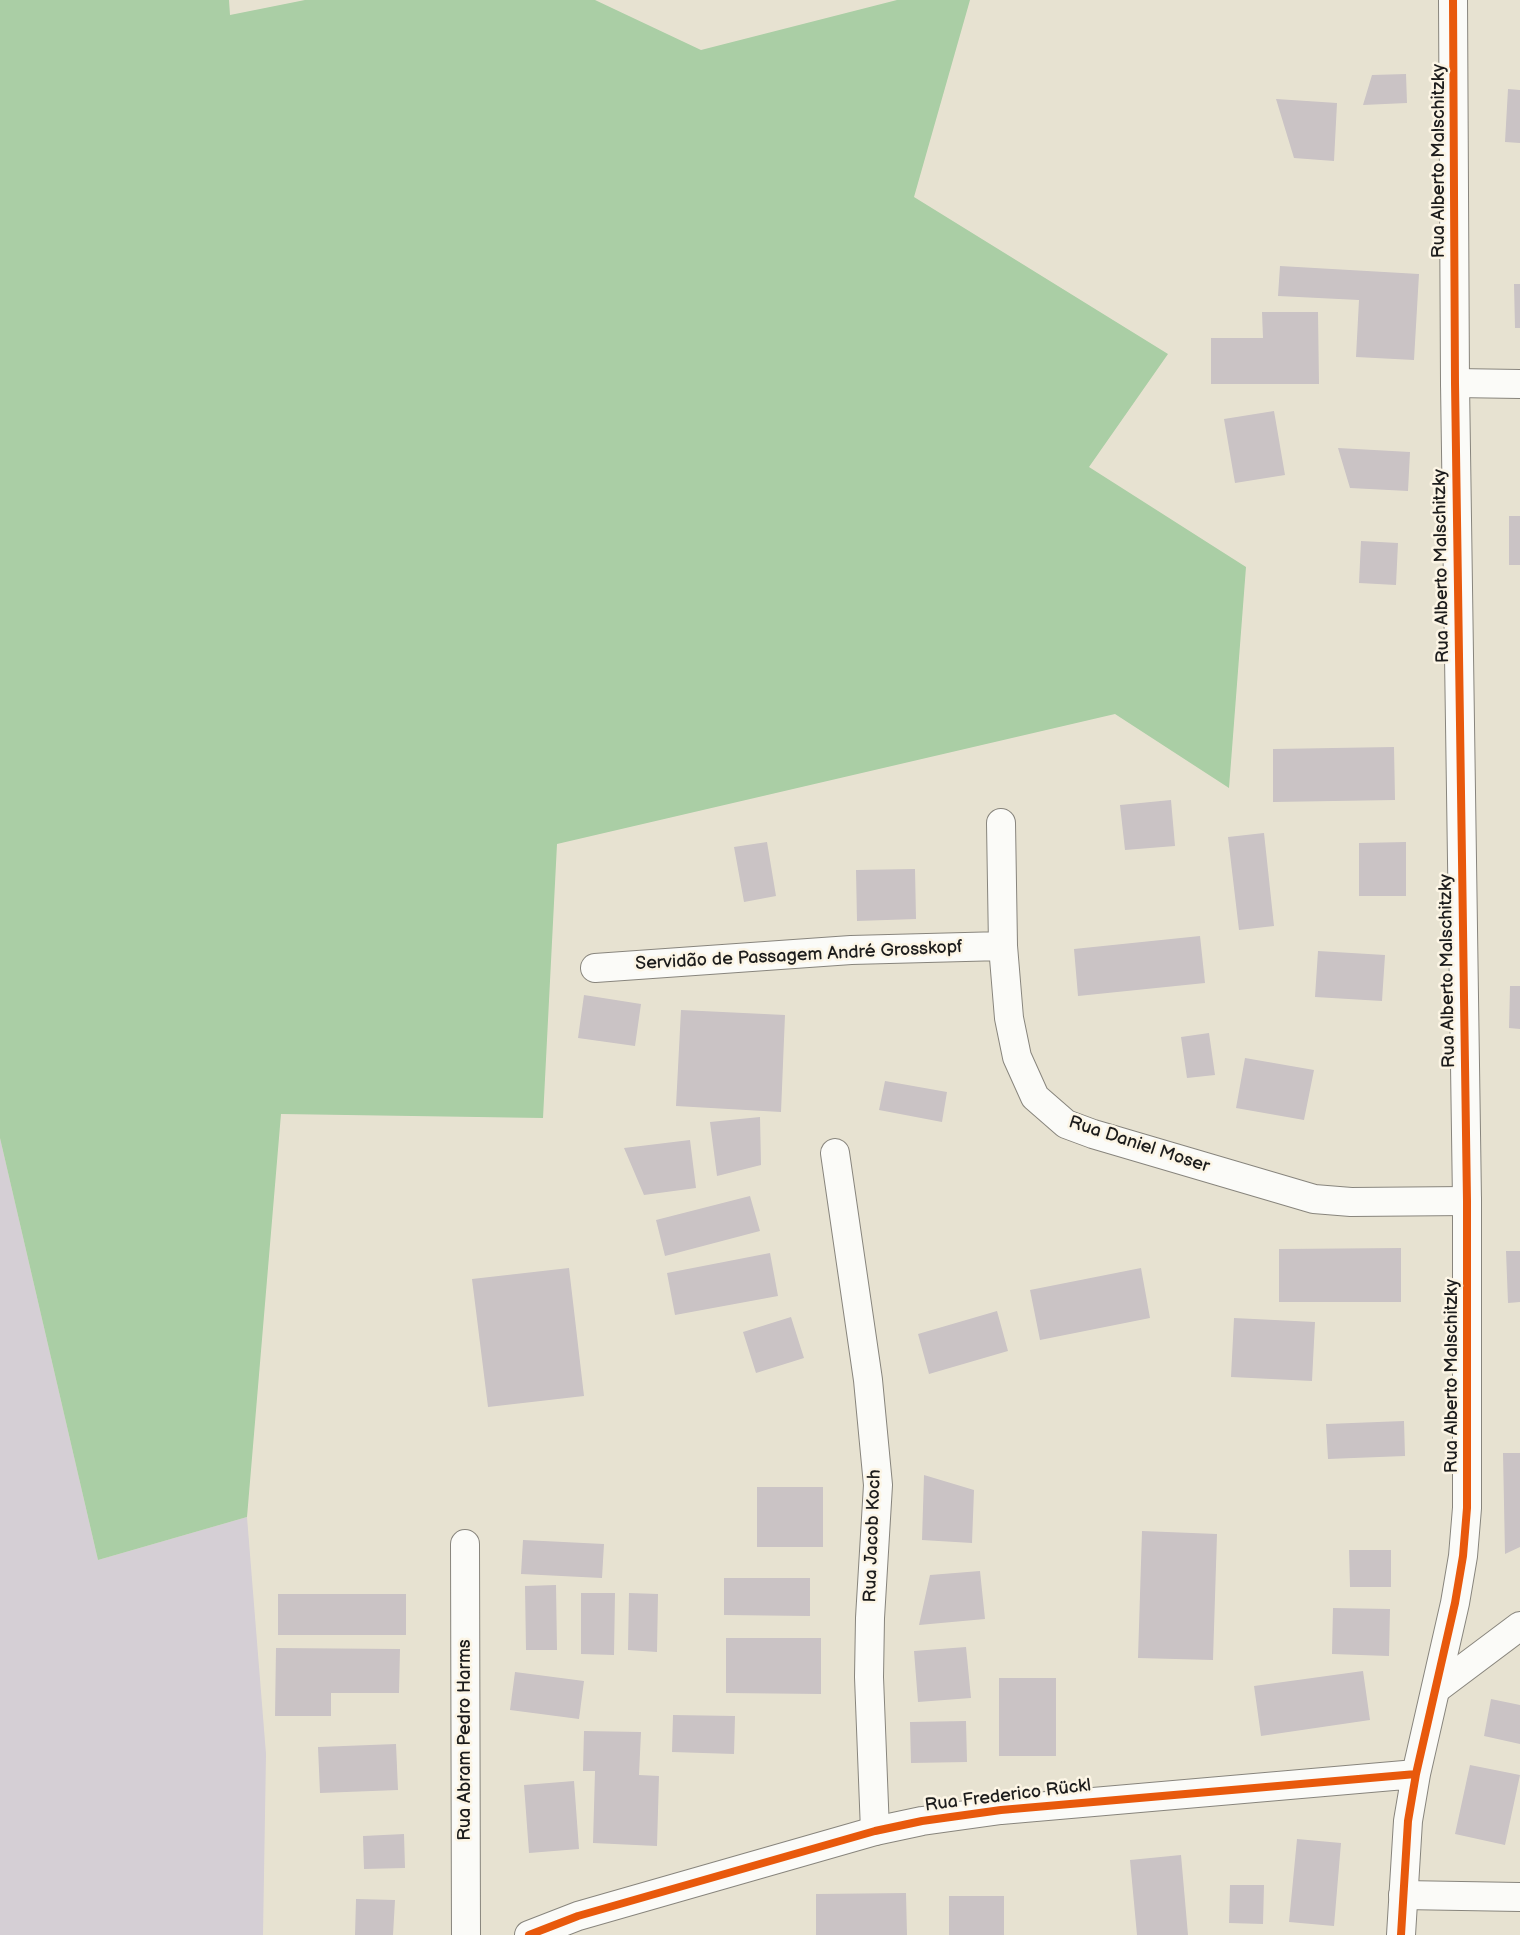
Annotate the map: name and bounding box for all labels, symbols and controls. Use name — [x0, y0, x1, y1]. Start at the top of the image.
street label: Rua Alberto Malschitzky — [1428, 64, 1450, 258]
street label: Rua Alberto Malschitzky — [1430, 469, 1454, 663]
street label: Rua Alberto Malschitzky — [1436, 874, 1460, 1068]
street label: Servidão de Passagem André Grosskopf — [635, 937, 963, 975]
street label: Rua Daniel Moser — [1066, 1112, 1212, 1178]
street label: Rua Alberto Malschitzky — [1441, 1279, 1463, 1473]
street label: Rua Jacob Koch — [860, 1469, 886, 1603]
street label: Rua Abram Pedro Harms — [454, 1639, 476, 1841]
street label: Rua Frederico Rückl — [924, 1775, 1092, 1817]

